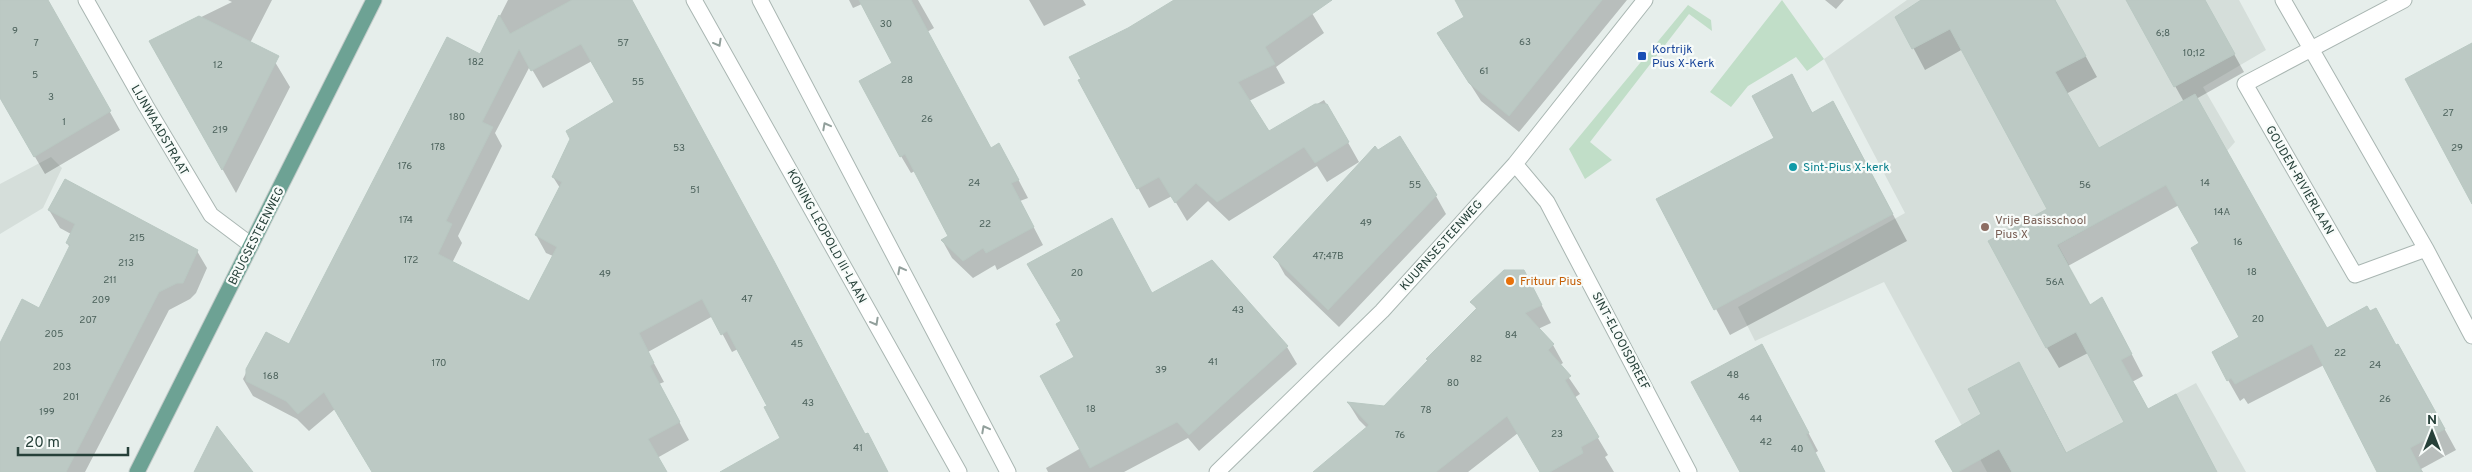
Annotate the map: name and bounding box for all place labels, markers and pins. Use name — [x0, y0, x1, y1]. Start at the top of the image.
place label: Kortrijk Pius X-Kerk — [1652, 42, 1715, 72]
marker: Kortrijk Pius X-Kerk — [1636, 50, 1648, 62]
place label: Sint-Pius X-kerk — [1803, 160, 1890, 176]
marker: Sint-Pius X-kerk — [1787, 161, 1799, 173]
place label: Vrije Basisschool Pius X — [1995, 213, 2087, 243]
marker: Vrije Basisschool Pius X — [1979, 221, 1991, 233]
place label: Frituur Pius — [1520, 274, 1582, 290]
marker: Frituur Pius — [1504, 275, 1516, 287]

